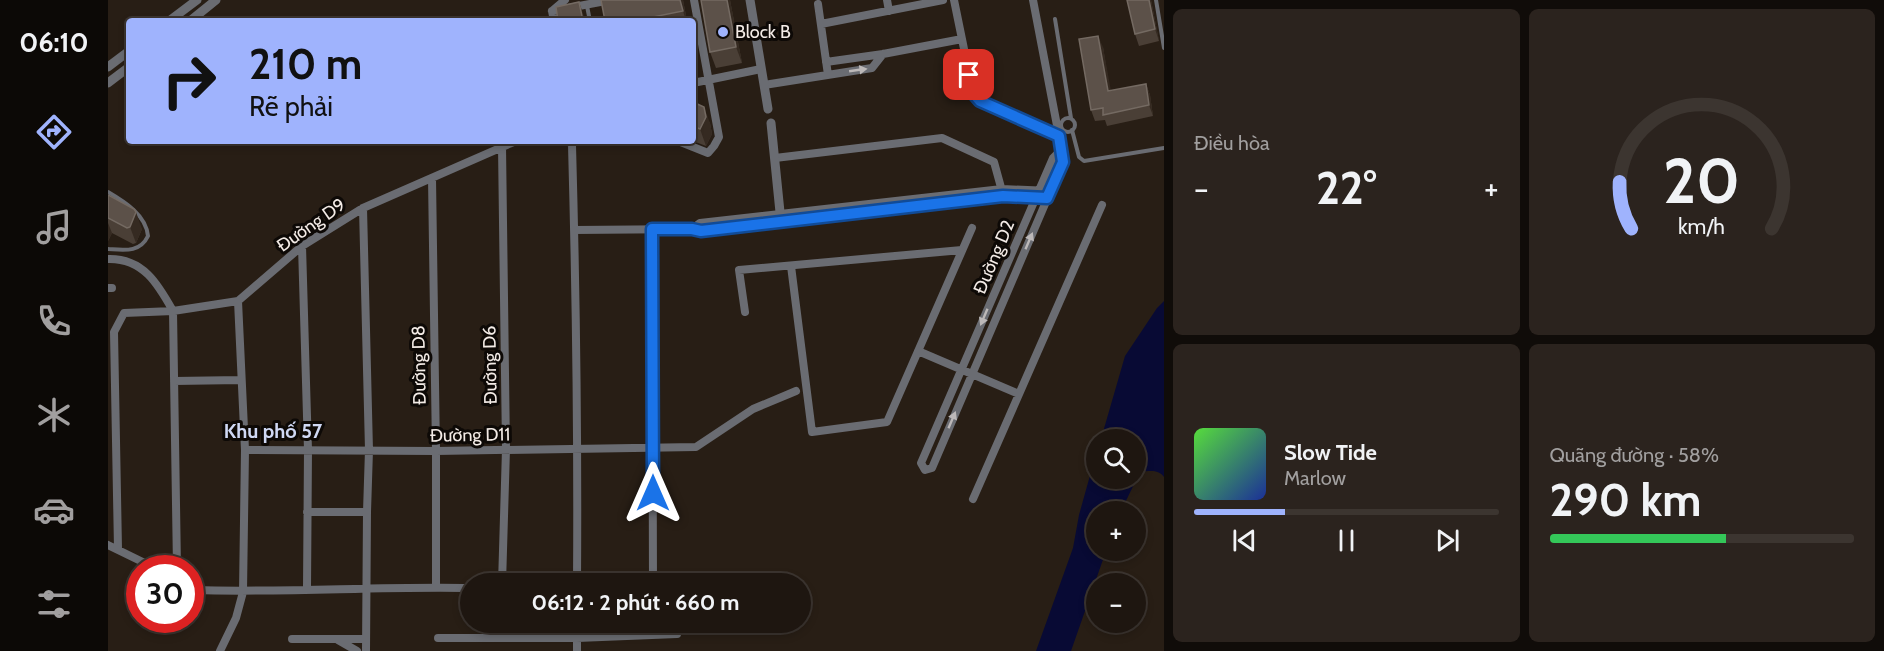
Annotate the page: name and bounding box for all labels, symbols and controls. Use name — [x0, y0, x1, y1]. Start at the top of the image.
place label: Block B — [735, 21, 791, 43]
marker: Block B — [716, 25, 730, 39]
text: 06:10 — [19, 26, 89, 59]
text: 210 m — [249, 38, 362, 90]
icon: right — [150, 42, 228, 120]
pin — [943, 49, 994, 100]
icon: arrive — [952, 58, 985, 91]
one-way arrow — [849, 66, 868, 75]
text: Rẽ phải — [249, 90, 333, 123]
icon: directions — [33, 111, 75, 153]
text: Điều hòa — [1194, 131, 1269, 155]
text: 20 — [1663, 143, 1740, 219]
text: 22° — [1316, 161, 1377, 215]
text: − — [1194, 168, 1209, 208]
text: + — [1484, 168, 1499, 208]
street label: Đường D9 — [272, 193, 350, 257]
icon: music — [33, 206, 75, 248]
text: km/h — [1678, 213, 1725, 239]
street label: Đường D2 — [969, 217, 1019, 297]
one-way arrow — [1024, 232, 1034, 250]
icon: phone — [33, 300, 75, 342]
one-way arrow — [979, 308, 989, 326]
street label: Đường D8 — [407, 325, 431, 405]
street label: Đường D6 — [478, 325, 502, 405]
icon: climate — [33, 394, 75, 436]
one-way arrow — [947, 411, 957, 429]
district label: Khu phố 57 — [224, 419, 323, 443]
street label: Đường D11 — [430, 423, 510, 447]
map controls — [1086, 429, 1146, 633]
button: search — [1086, 429, 1146, 489]
text: Slow Tide — [1284, 439, 1377, 466]
text: Quãng đường · 58% — [1550, 443, 1719, 467]
position arrow — [621, 461, 685, 525]
text: Marlow — [1284, 466, 1346, 490]
text: 290 km — [1550, 473, 1701, 527]
icon: car — [33, 489, 75, 531]
button: + — [1086, 501, 1146, 561]
icon: previous — [1228, 524, 1261, 557]
icon: pause — [1330, 524, 1363, 557]
icon: next — [1431, 524, 1464, 557]
speed limit sign: 30 — [126, 555, 204, 633]
button: − — [1086, 573, 1146, 633]
icon: filters — [33, 583, 75, 625]
text: 06:12 · 2 phút · 660 m — [532, 589, 739, 616]

